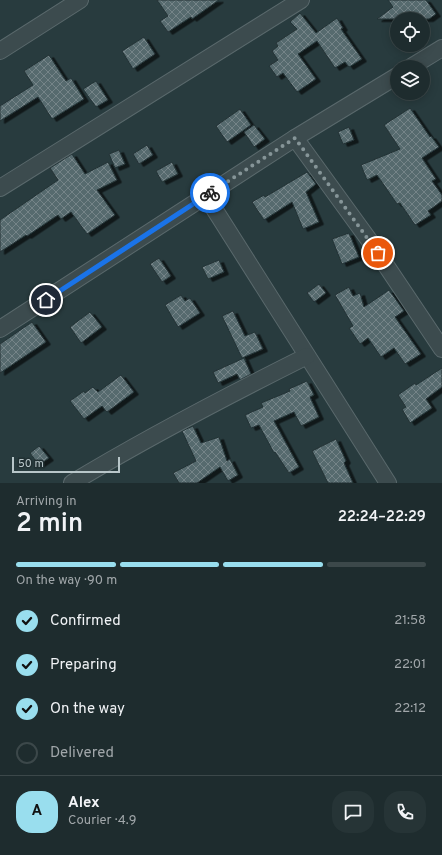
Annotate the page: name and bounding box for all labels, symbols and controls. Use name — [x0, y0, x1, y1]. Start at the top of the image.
map controls — [390, 12, 430, 100]
button: locate — [390, 12, 430, 52]
button: layers — [390, 60, 430, 100]
courier — [190, 173, 230, 213]
icon: bike — [199, 182, 221, 204]
pin — [361, 236, 395, 270]
icon: bag — [367, 242, 389, 264]
pin — [29, 283, 63, 317]
icon: home — [35, 289, 57, 311]
scale bar — [12, 455, 120, 474]
text: 50 m — [18, 457, 44, 471]
text: Arriving in — [16, 494, 77, 510]
text: 2 min — [16, 508, 83, 541]
text: 22:24–22:29 — [338, 508, 426, 527]
text: On the way · 90 m — [16, 573, 117, 589]
icon: check — [16, 610, 38, 632]
text: Confirmed — [50, 612, 121, 631]
text: 21:58 — [394, 613, 426, 629]
icon: check — [16, 654, 38, 676]
text: Preparing — [50, 656, 117, 675]
text: 22:01 — [394, 657, 426, 673]
icon: check — [16, 698, 38, 720]
text: On the way — [50, 700, 125, 719]
text: 22:12 — [394, 701, 426, 717]
text: Delivered — [50, 744, 114, 763]
button: chat — [332, 791, 374, 833]
button: phone — [384, 791, 426, 833]
text: Alex — [68, 794, 100, 813]
text: A — [32, 802, 42, 821]
text: Courier · 4.9 — [68, 813, 136, 829]

